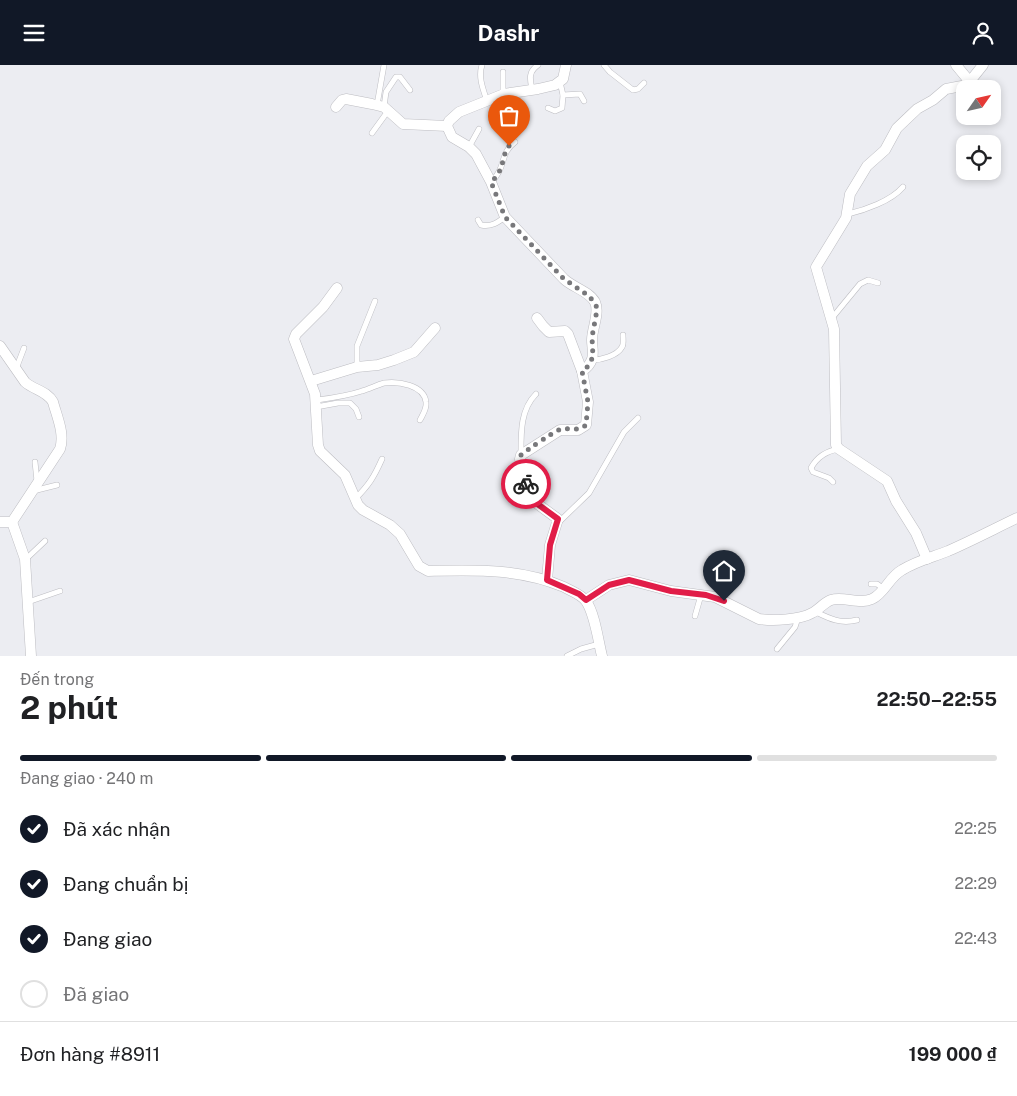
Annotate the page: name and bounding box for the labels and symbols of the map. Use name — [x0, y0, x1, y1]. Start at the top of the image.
north arrow — [956, 80, 1001, 125]
pin — [488, 95, 530, 146]
courier — [501, 459, 551, 509]
pin — [703, 550, 745, 601]

